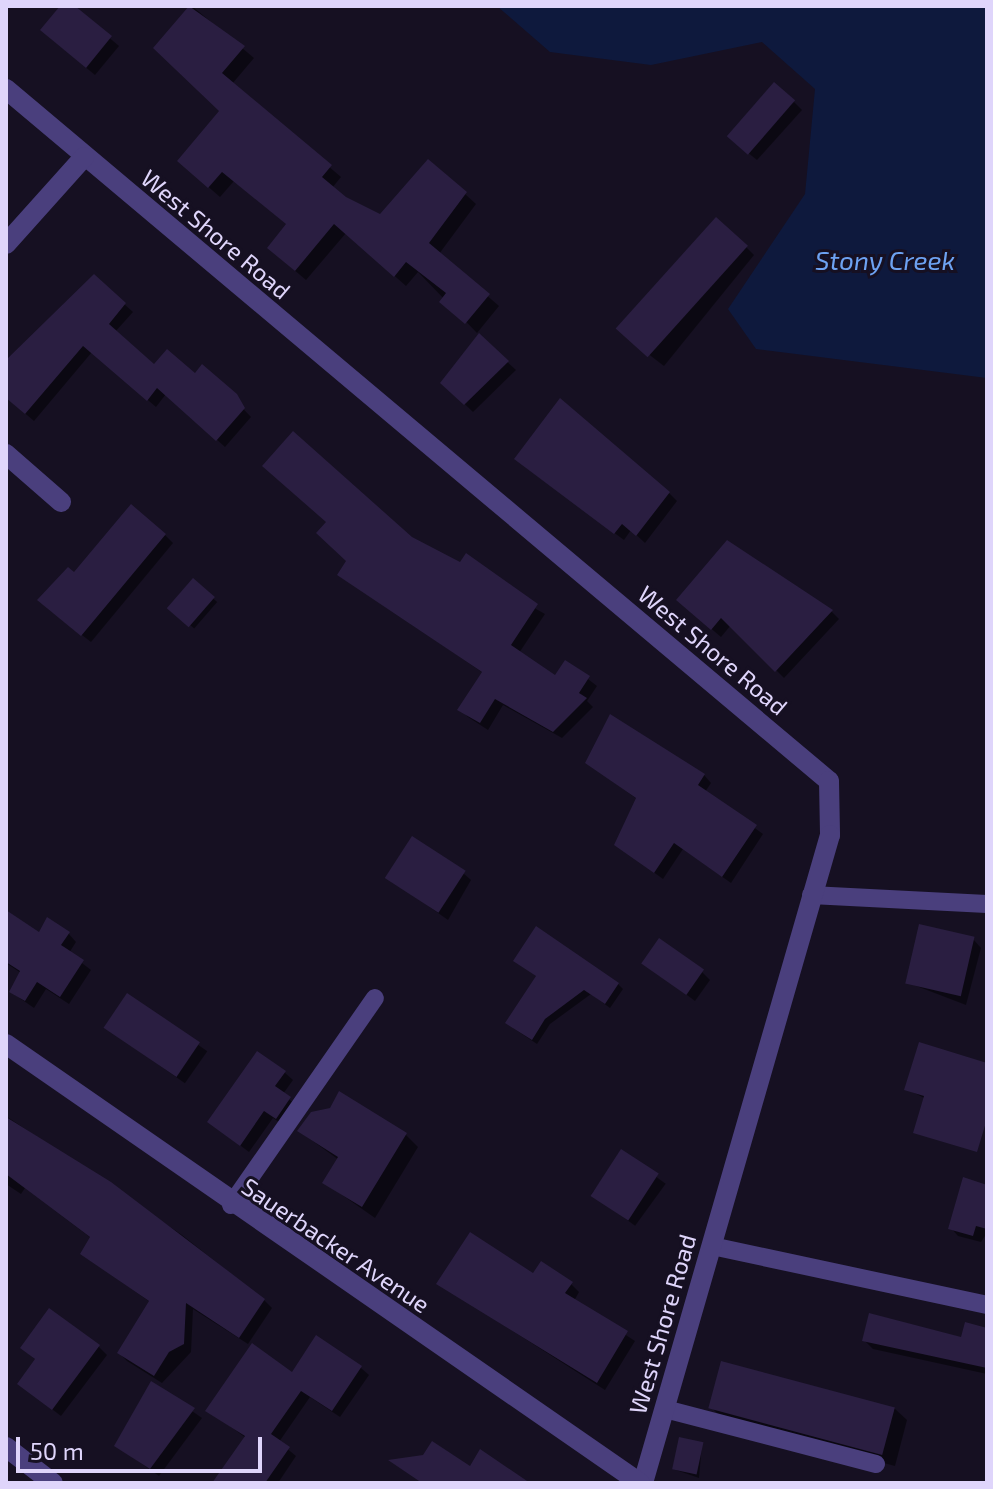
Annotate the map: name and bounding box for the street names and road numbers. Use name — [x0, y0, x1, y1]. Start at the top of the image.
street label: West Shore Road — [136, 163, 296, 305]
street label: West Shore Road — [633, 579, 793, 721]
street label: Sauerbacker Avenue — [236, 1171, 436, 1319]
street label: West Shore Road — [623, 1231, 701, 1417]

